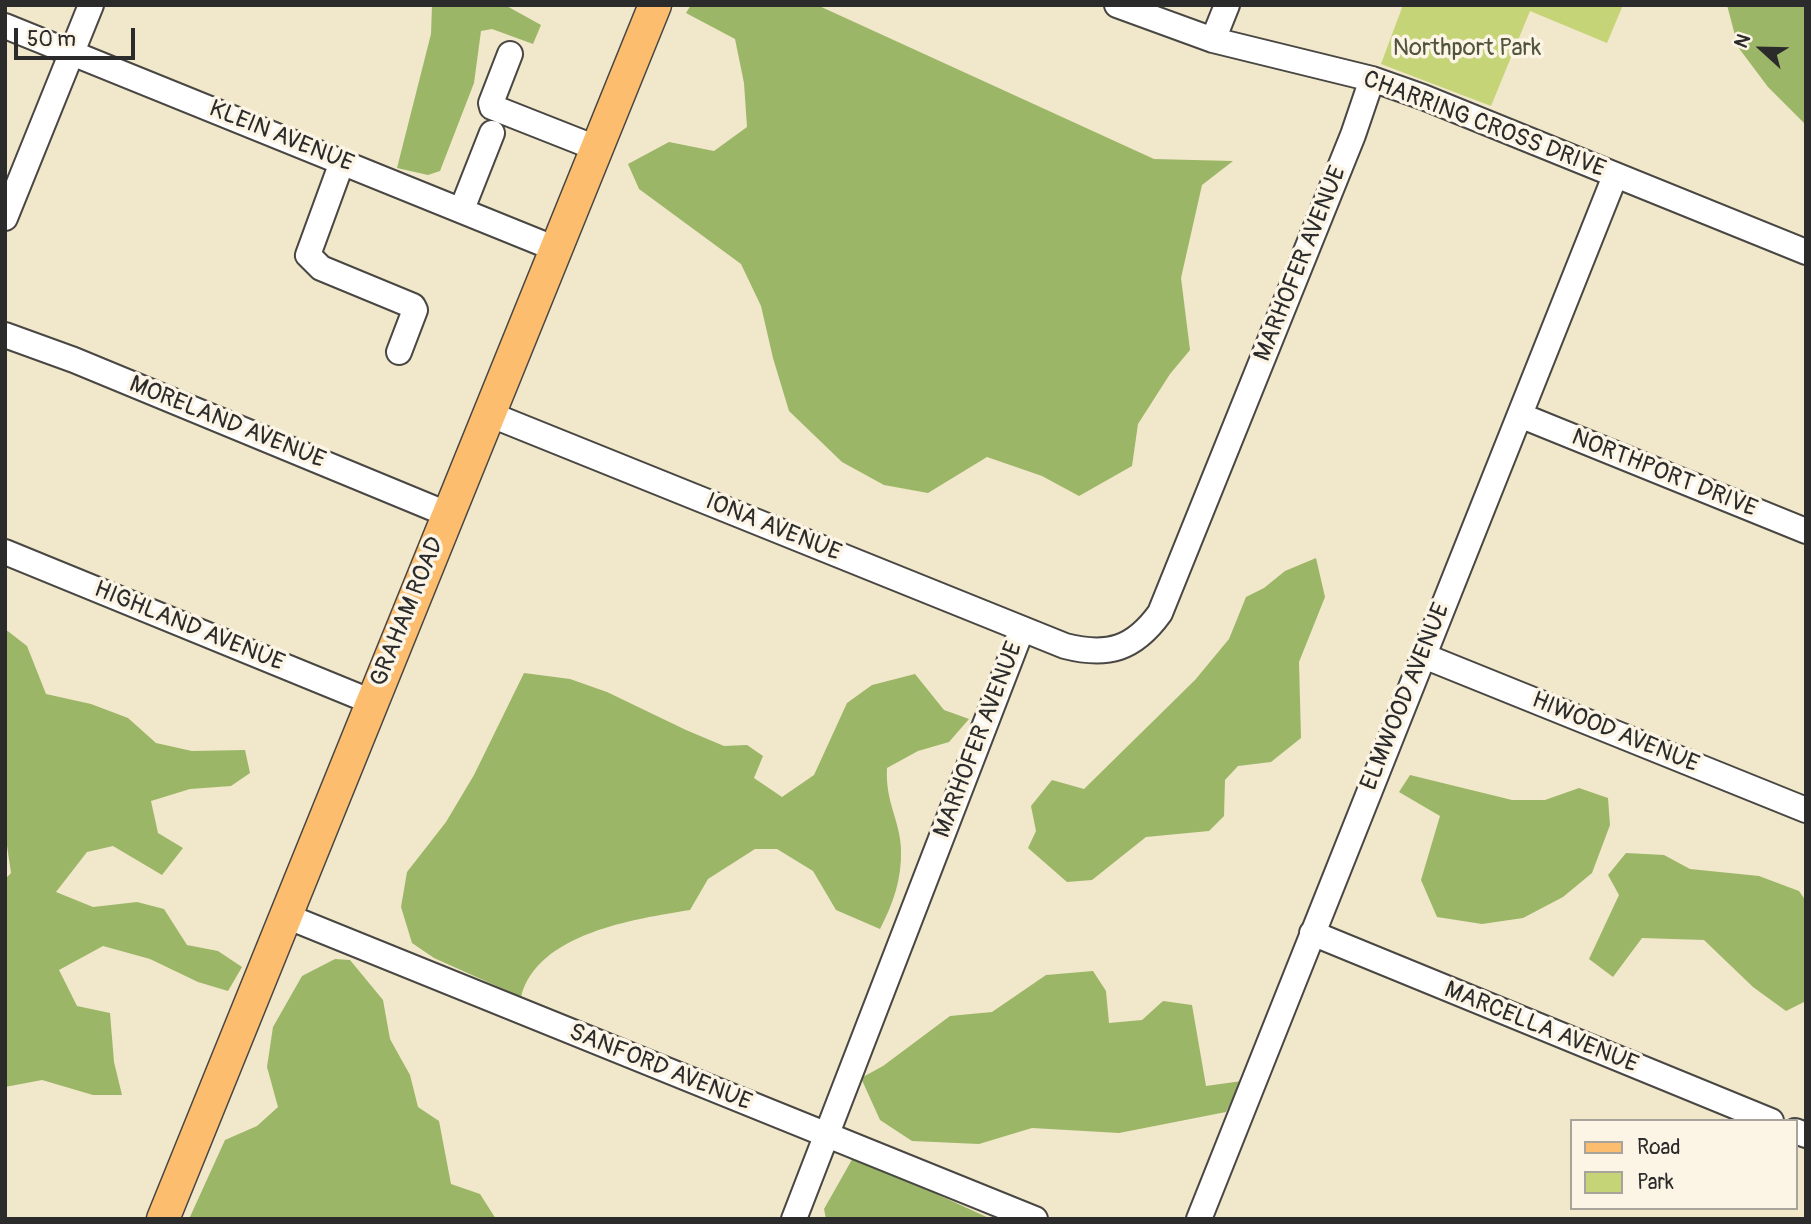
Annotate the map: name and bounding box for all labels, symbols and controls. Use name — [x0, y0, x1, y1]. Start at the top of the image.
scale bar — [18, 14, 138, 58]
north arrow — [1727, 14, 1797, 84]
text: 50 m — [27, 26, 76, 53]
text: N — [1729, 31, 1756, 52]
park label: Northport Park — [1393, 35, 1541, 63]
street label: CHARRING CROSS DRIVE — [1359, 65, 1609, 185]
street label: KLEIN AVENUE — [205, 95, 357, 179]
street label: MARHOFER AVENUE — [1249, 162, 1353, 366]
street label: MORELAND AVENUE — [125, 371, 329, 475]
street label: NORTHPORT DRIVE — [1567, 424, 1761, 524]
street label: IONA AVENUE — [701, 488, 845, 568]
street label: GRAHAM ROAD — [365, 533, 451, 691]
street label: HIGHLAND AVENUE — [90, 576, 288, 678]
street label: ELMWOOD AVENUE — [1355, 599, 1457, 795]
street label: MARHOFER AVENUE — [928, 638, 1030, 842]
street label: HIWOOD AVENUE — [1527, 686, 1703, 780]
street label: MARCELLA AVENUE — [1440, 976, 1642, 1080]
street label: SANFORD AVENUE — [565, 1018, 755, 1118]
legend — [1570, 1119, 1797, 1210]
text: Road — [1637, 1134, 1681, 1161]
text: Park — [1637, 1169, 1674, 1196]

